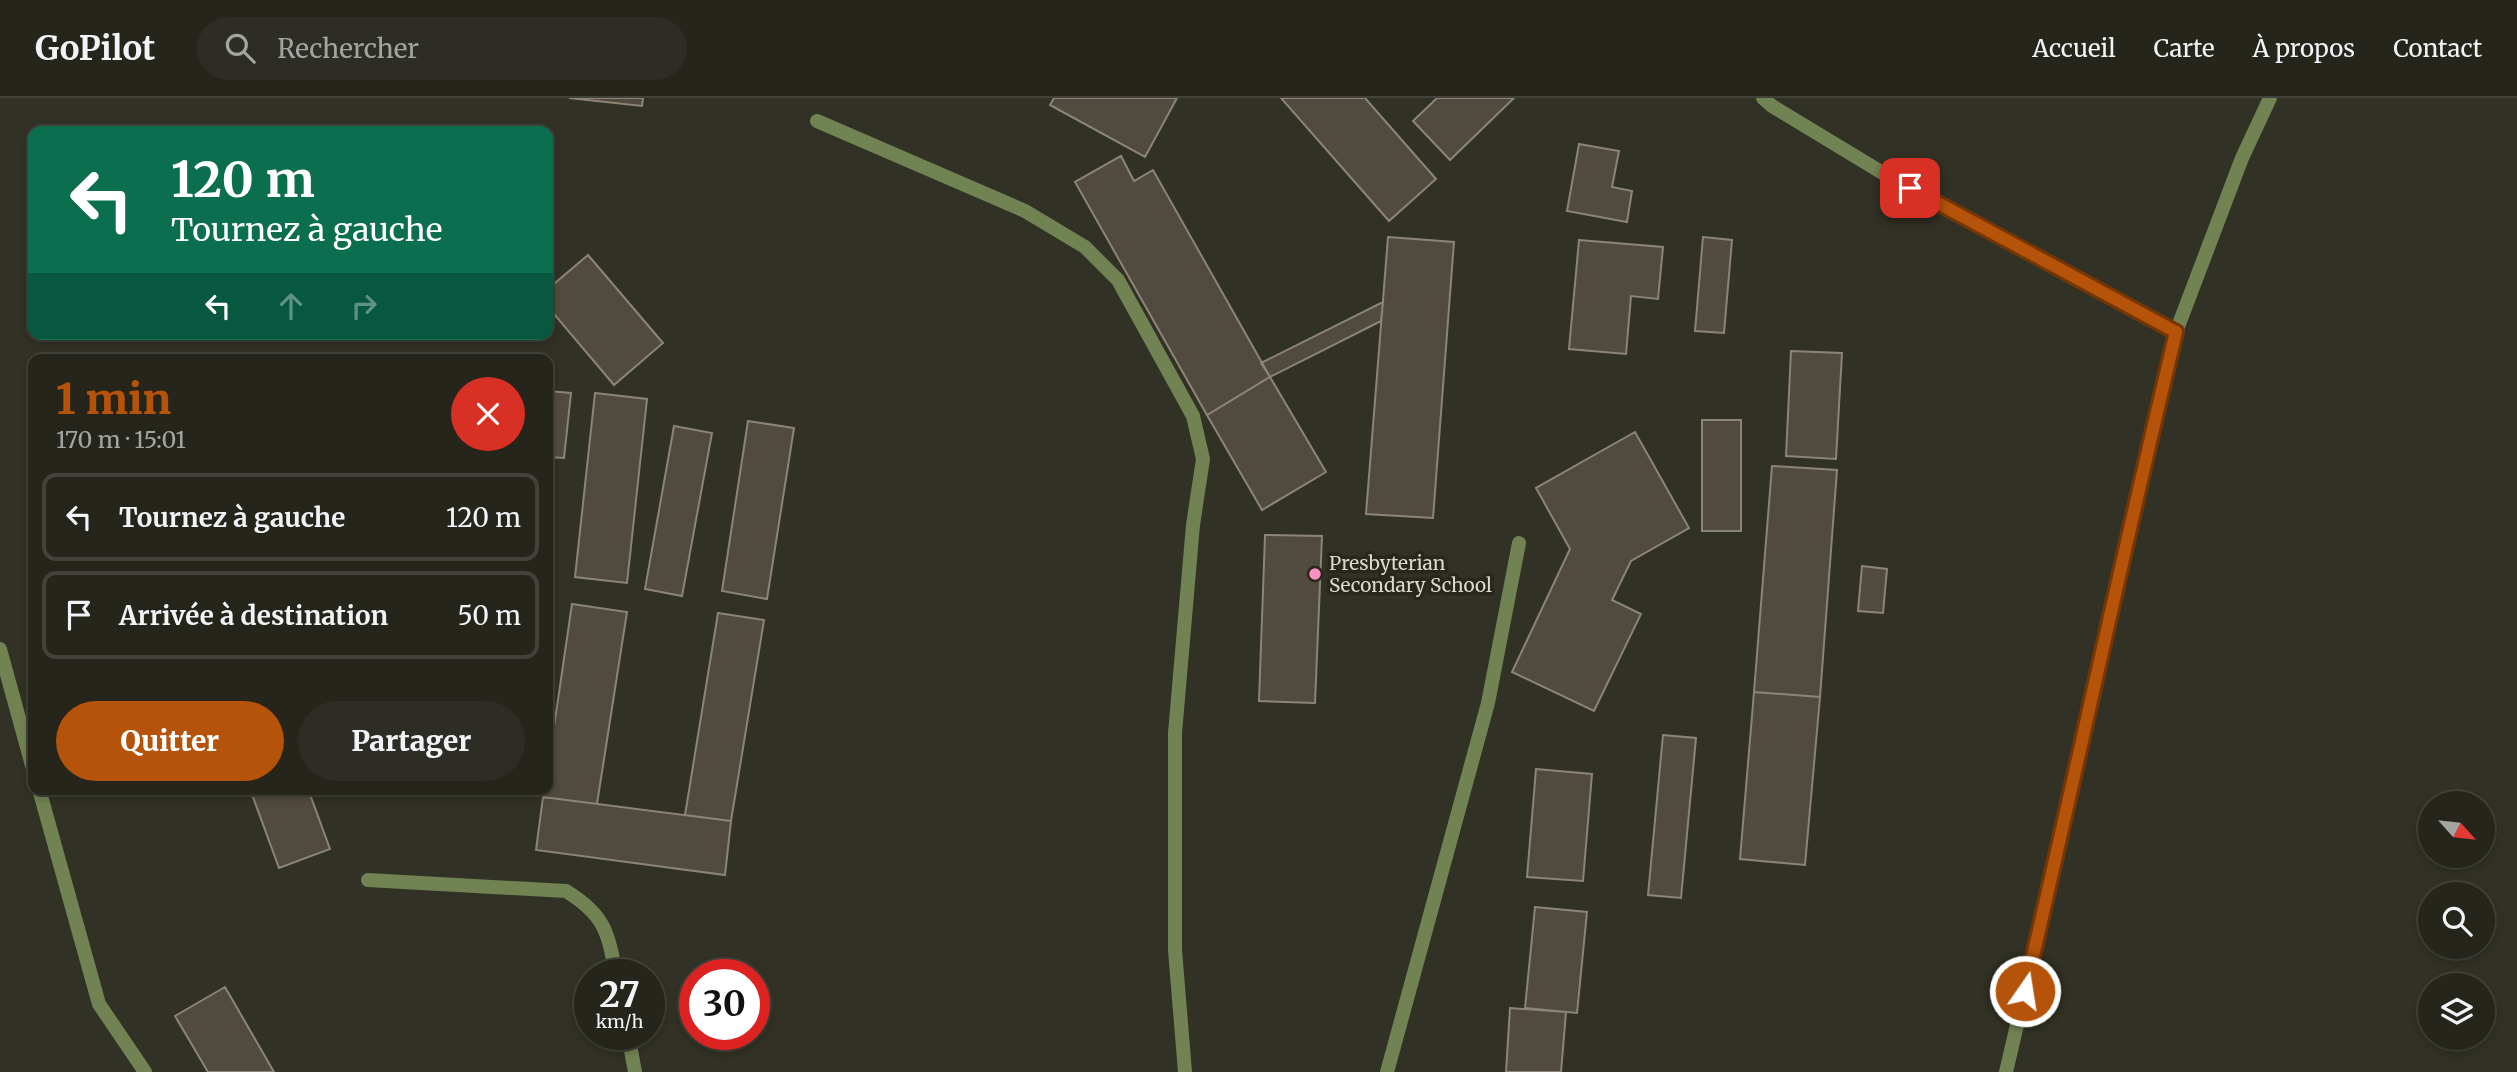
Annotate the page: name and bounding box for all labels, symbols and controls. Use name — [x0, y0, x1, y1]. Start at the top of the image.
search box — [197, 17, 687, 80]
text: GoPilot — [35, 28, 155, 69]
icon: search — [221, 29, 259, 67]
text: Rechercher — [277, 32, 419, 65]
text: Accueil — [2032, 33, 2116, 64]
text: Carte — [2154, 33, 2215, 64]
text: À propos — [2253, 33, 2355, 64]
text: Contact — [2393, 33, 2482, 64]
text: 120 m — [171, 149, 315, 210]
icon: left — [56, 154, 147, 245]
pin — [1880, 158, 1940, 218]
icon: arrive — [1891, 169, 1929, 207]
text: Tournez à gauche — [171, 210, 442, 250]
icon: left — [199, 287, 237, 325]
icon: ahead — [272, 287, 310, 325]
icon: right — [345, 287, 383, 325]
text: 1 min — [56, 373, 171, 425]
button: close — [451, 377, 525, 451]
text: 170 m · 15:01 — [56, 425, 186, 454]
icon: left — [60, 498, 98, 536]
text: Tournez à gauche — [119, 501, 345, 534]
text: 120 m — [446, 501, 521, 534]
place label: Presbyterian Secondary School — [1329, 551, 1492, 597]
marker: Presbyterian Secondary School — [1307, 566, 1323, 582]
icon: arrive — [60, 596, 98, 634]
text: Arrivée à destination — [119, 599, 388, 632]
text: 50 m — [457, 599, 521, 632]
button: Quitter — [56, 701, 284, 781]
button: Partager — [298, 701, 525, 781]
north arrow — [2418, 791, 2496, 868]
map controls — [2418, 791, 2495, 1050]
button: search — [2418, 882, 2495, 959]
position arrow — [1988, 954, 2062, 1028]
speed limit sign: 30 — [679, 959, 770, 1050]
text: 27 — [599, 973, 640, 1017]
button: layers — [2418, 973, 2495, 1050]
text: km/h — [596, 1010, 643, 1033]

